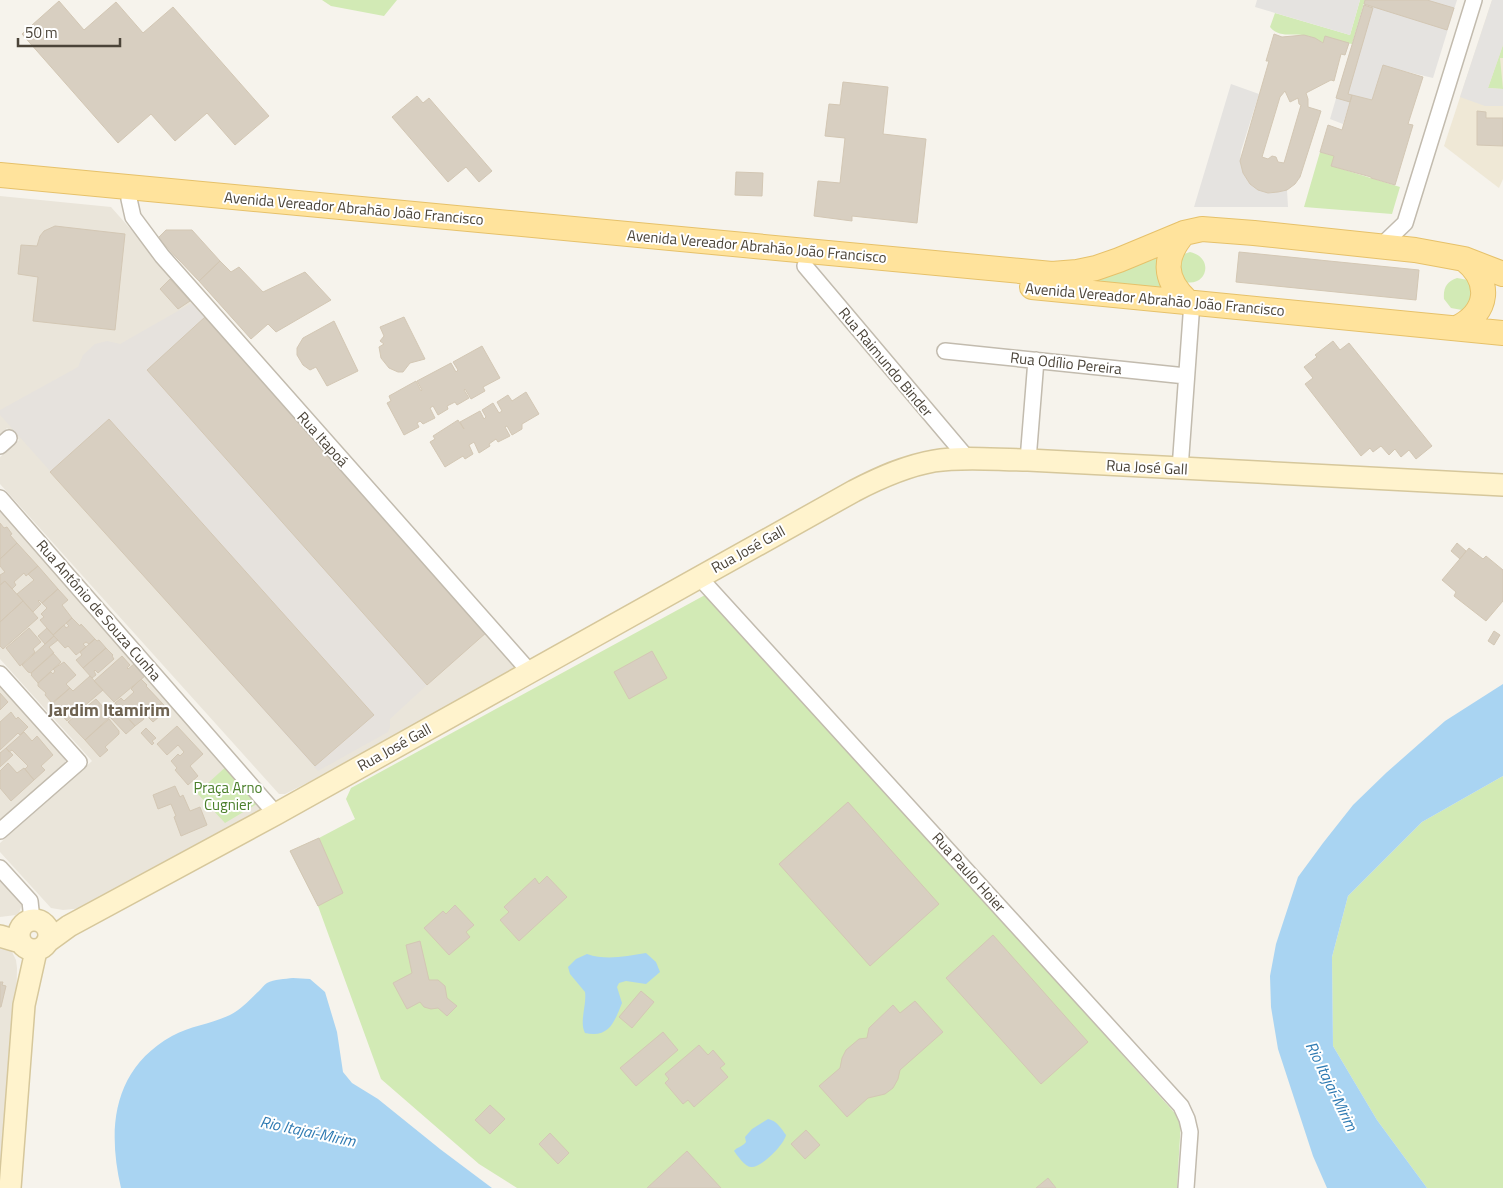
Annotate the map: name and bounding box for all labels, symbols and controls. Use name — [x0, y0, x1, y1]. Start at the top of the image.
scale bar — [18, 15, 120, 47]
text: 50 m — [25, 21, 58, 44]
street label: Avenida Vereador Abrahão João Francisco — [223, 185, 485, 231]
street label: Avenida Vereador Abrahão João Francisco — [626, 223, 888, 269]
street label: Avenida Vereador Abrahão João Francisco — [1024, 276, 1286, 322]
street label: Rua Raimundo Binder — [833, 302, 939, 422]
street label: Rua Odílio Pereira — [1009, 346, 1123, 380]
street label: Rua Itapoá — [292, 406, 355, 472]
street label: Rua José Gall — [1106, 453, 1188, 481]
street label: Rua José Gall — [707, 519, 789, 579]
street label: Rua Antônio de Souza Cunha — [31, 534, 167, 686]
district label: Jardim Itamirim — [48, 696, 170, 723]
street label: Rua José Gall — [353, 717, 435, 777]
park label: Praça Arno Cugnier — [193, 776, 263, 816]
street label: Rua Paulo Hoier — [927, 827, 1011, 917]
water label: Rio Itajaí-Mirim — [1300, 1037, 1364, 1135]
water label: Rio Itajaí-Mirim — [258, 1109, 359, 1153]

